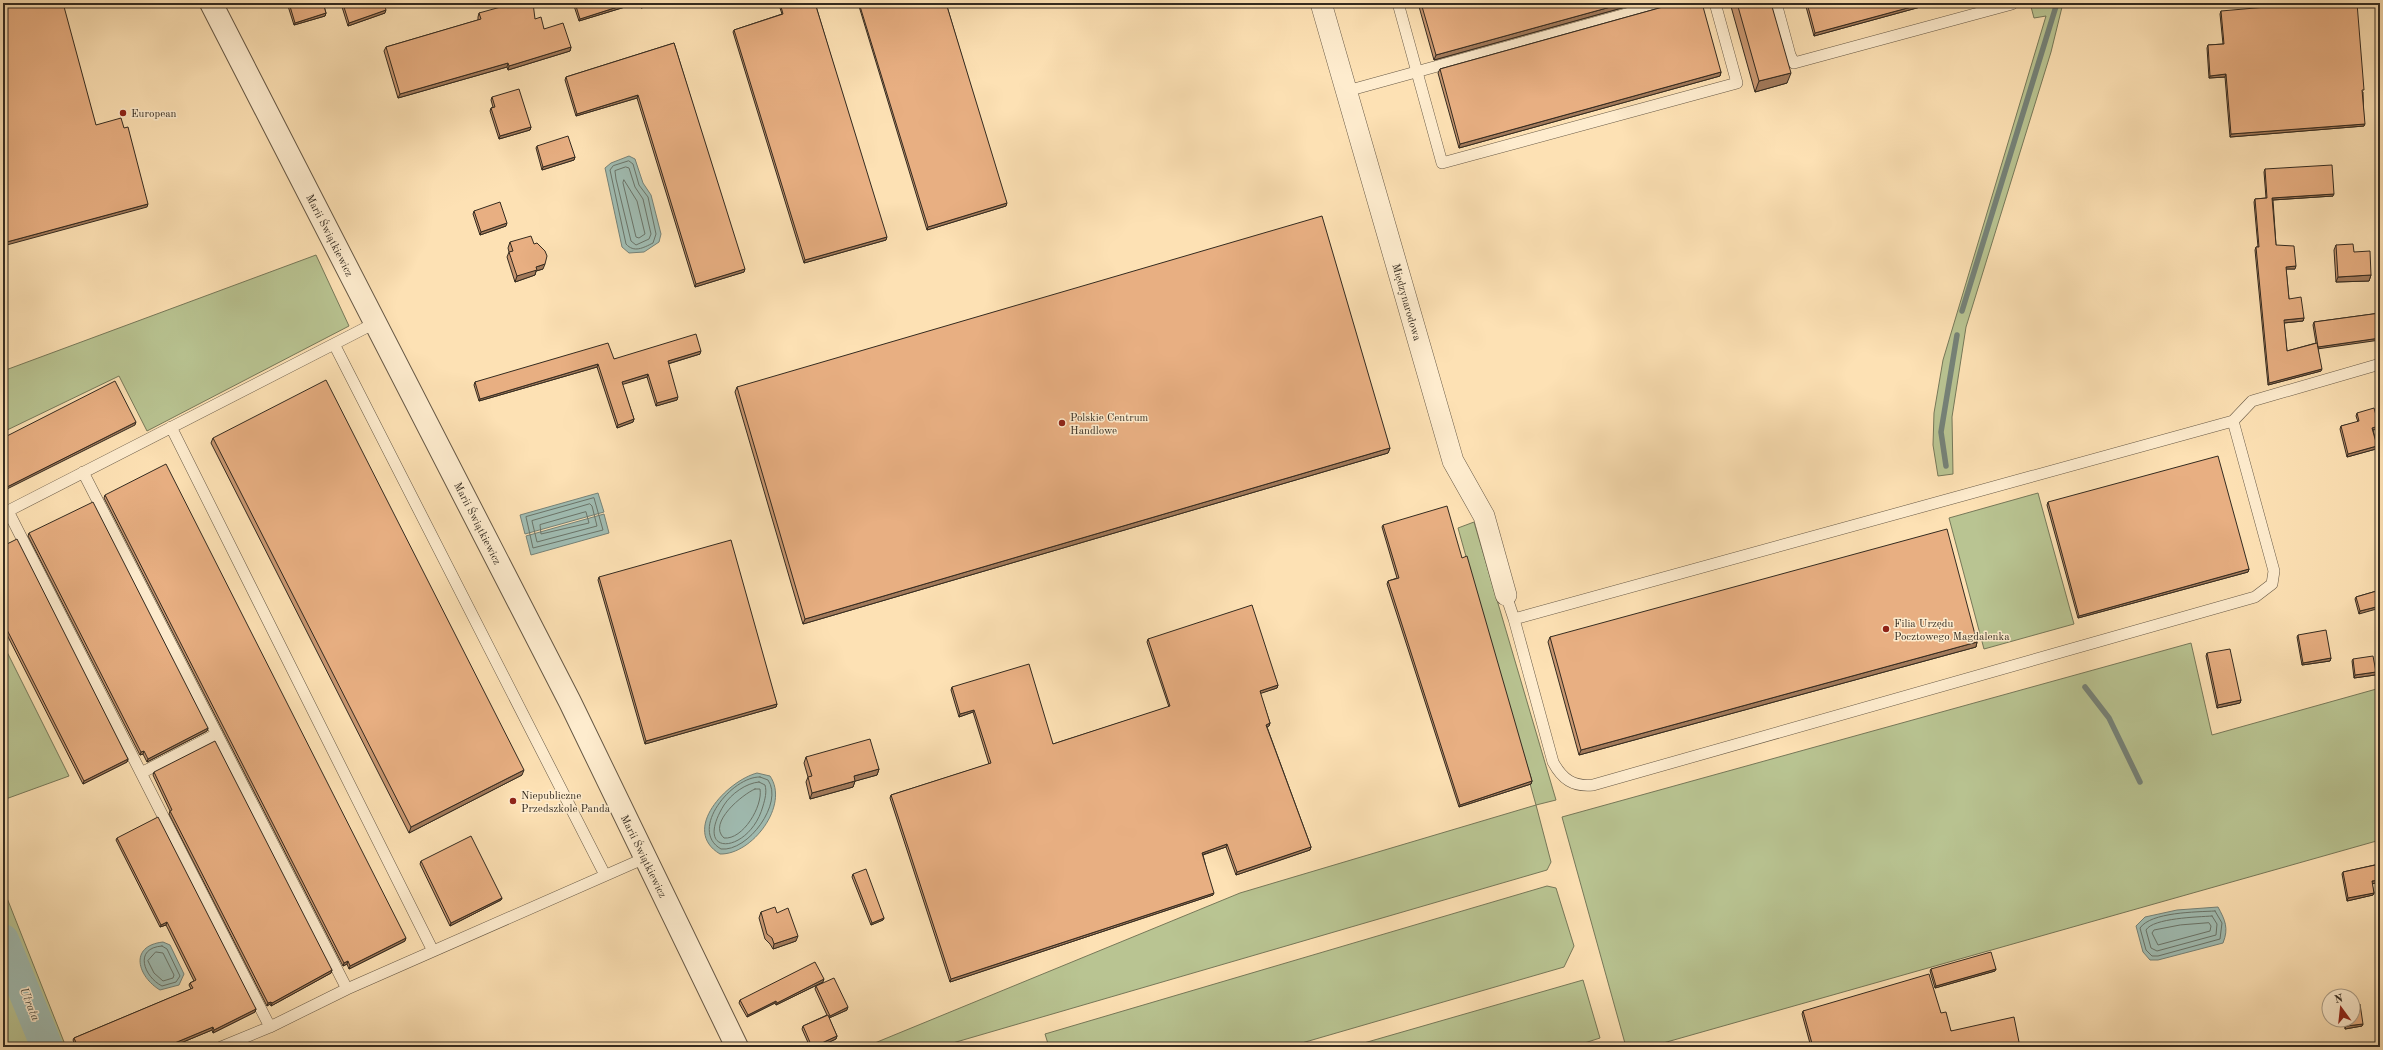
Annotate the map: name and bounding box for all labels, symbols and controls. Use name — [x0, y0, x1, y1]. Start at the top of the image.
marker: European — [118, 108, 128, 118]
place label: European — [131, 109, 177, 120]
street label: Marii Świątkiewicz — [303, 192, 356, 279]
street label: Międzynarodowa — [1389, 263, 1422, 343]
place label: Polskie Centrum Handlowe — [1070, 413, 1149, 437]
marker: Polskie Centrum Handlowe — [1057, 418, 1067, 428]
street label: Marii Świątkiewicz — [451, 480, 504, 567]
place label: Filia Urzędu Pocztowego Magdalenka — [1894, 619, 2010, 643]
marker: Filia Urzędu Pocztowego Magdalenka — [1881, 624, 1891, 634]
place label: Niepubliczne Przedszkole Panda — [521, 791, 611, 815]
marker: Niepubliczne Przedszkole Panda — [508, 796, 518, 806]
street label: Marii Świątkiewicz — [618, 813, 669, 900]
water label: Utrata — [17, 986, 41, 1023]
north arrow — [2321, 988, 2361, 1028]
text: N — [2333, 993, 2345, 1006]

